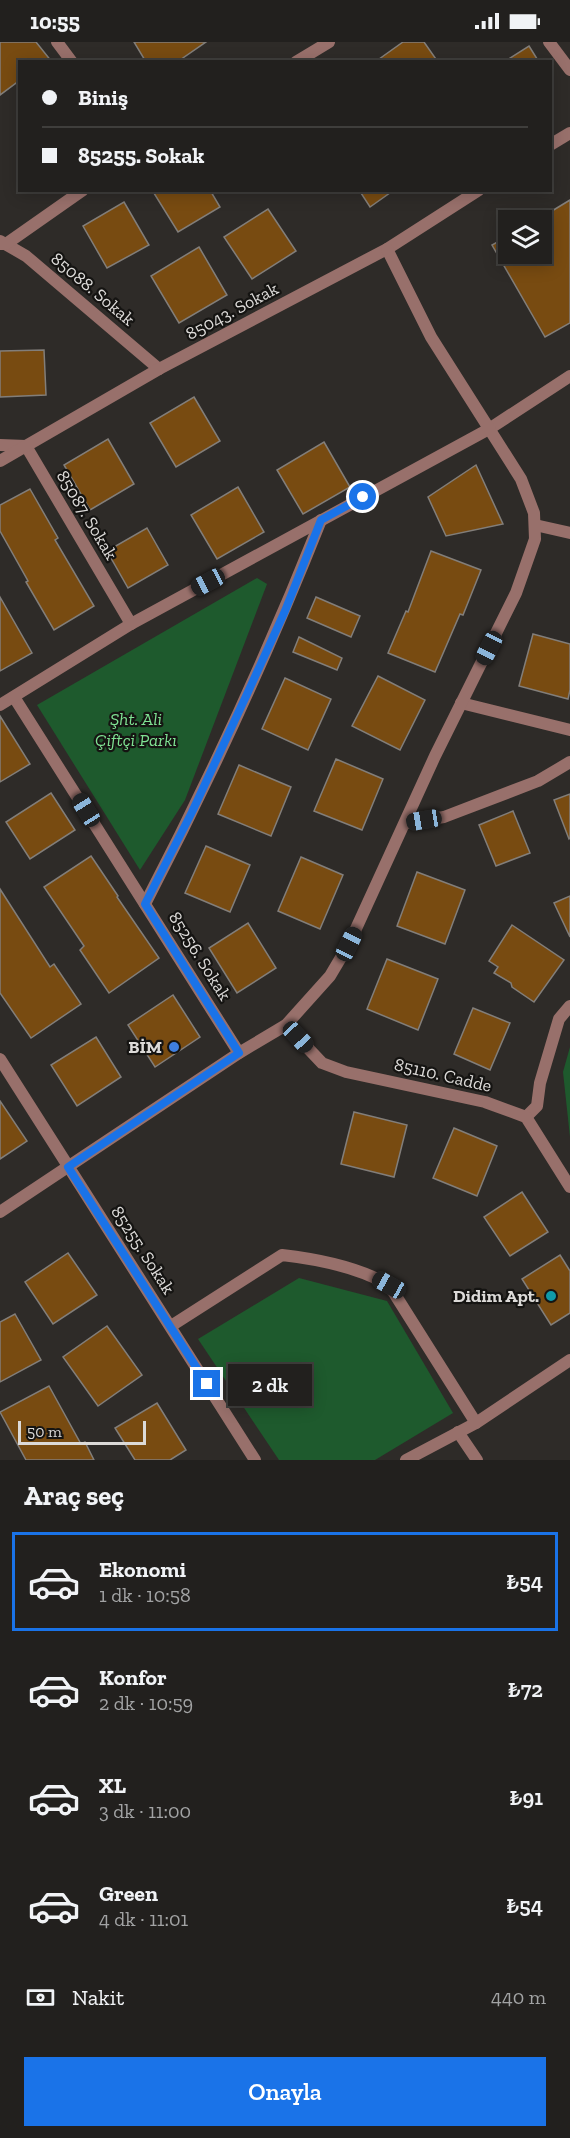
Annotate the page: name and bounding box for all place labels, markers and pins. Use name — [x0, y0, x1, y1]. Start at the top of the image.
place label: BİM — [128, 1036, 162, 1058]
marker: BİM — [167, 1040, 181, 1054]
place label: Didim Apt. — [453, 1285, 539, 1307]
marker: Didim Apt. — [544, 1289, 558, 1303]

